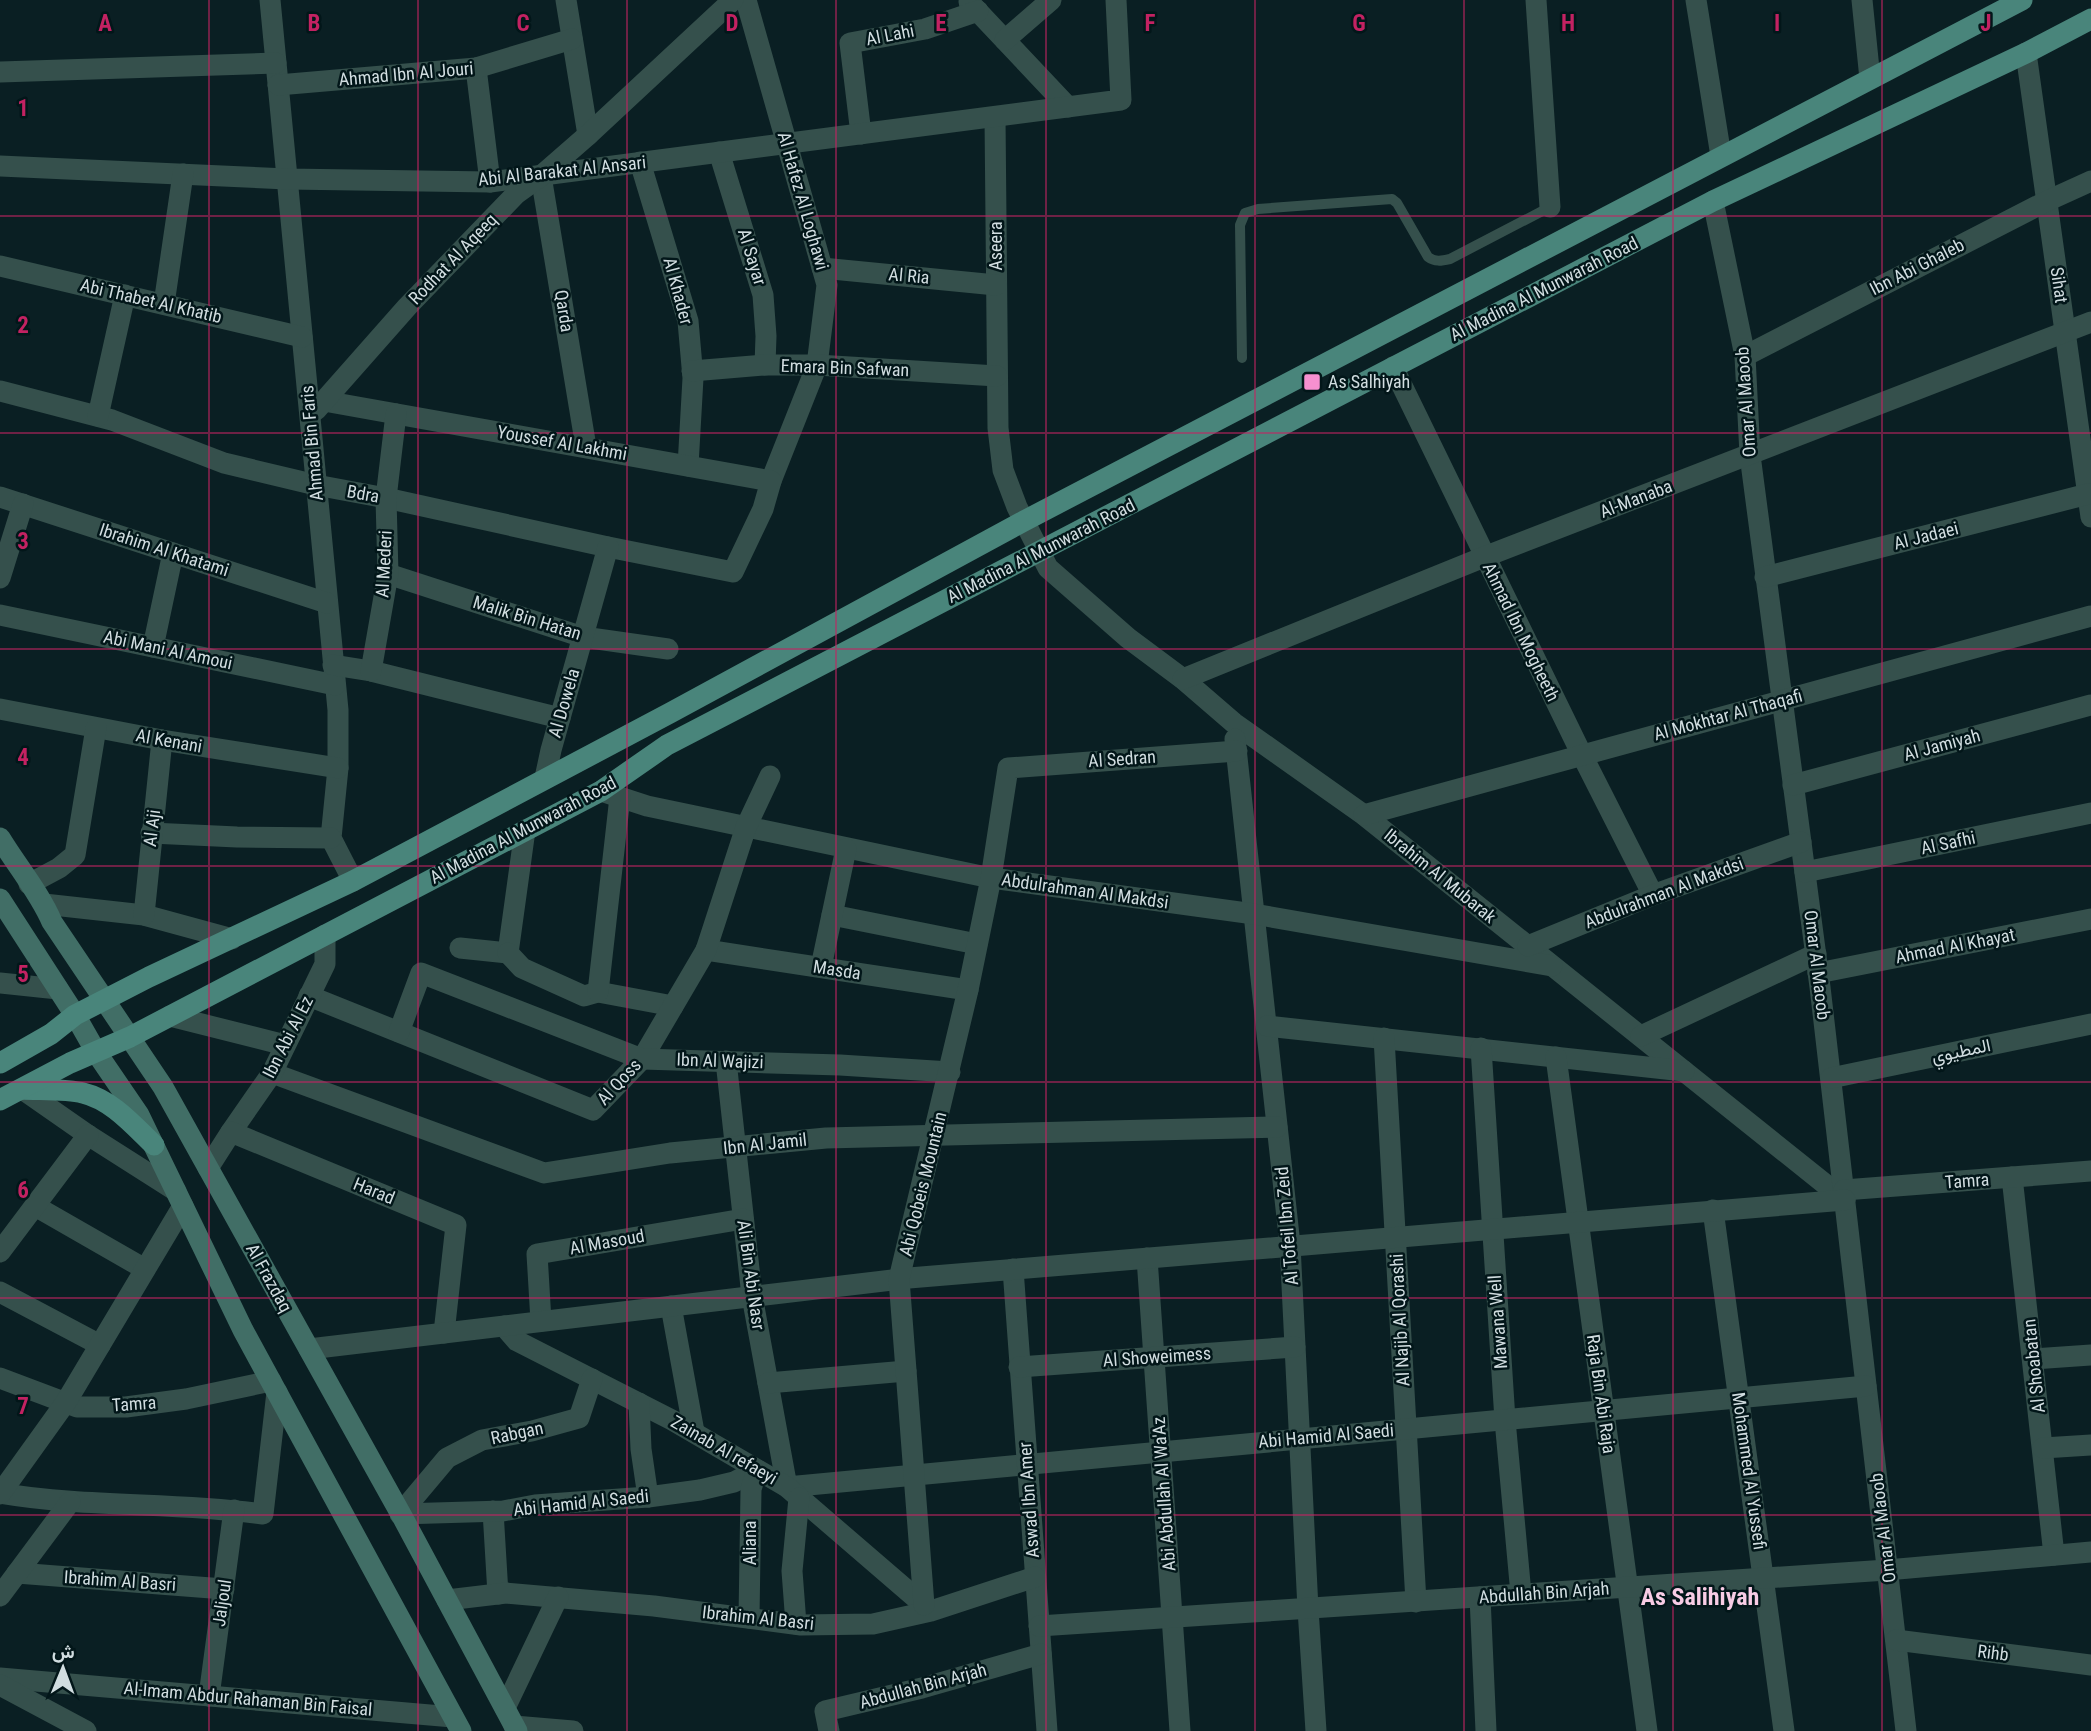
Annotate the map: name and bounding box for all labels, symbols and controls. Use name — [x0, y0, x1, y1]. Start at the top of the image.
text: A — [98, 10, 112, 37]
text: B — [308, 10, 320, 37]
text: C — [516, 10, 530, 37]
text: D — [726, 10, 739, 37]
text: E — [935, 10, 947, 37]
text: F — [1145, 10, 1156, 37]
text: G — [1352, 10, 1366, 37]
text: H — [1561, 10, 1575, 37]
text: I — [1774, 10, 1780, 37]
text: J — [1980, 10, 1992, 37]
street label: Al Lahi — [864, 20, 916, 49]
street label: Ahmad Ibn Al Jouri — [338, 57, 474, 90]
text: 1 — [17, 95, 29, 122]
street label: Al Hafez Al Loghawi — [774, 129, 833, 272]
street label: Abi Al Barakat Al Ansari — [477, 151, 647, 190]
street label: Rodhat Al Aqeeq — [404, 209, 501, 308]
street label: Aseera — [985, 221, 1006, 271]
street label: Al Sayar — [734, 226, 771, 288]
street label: Al Madina Al Munwarah Road — [1446, 232, 1641, 345]
street label: Ibn Abi Ghaleb — [1866, 234, 1968, 299]
street label: Al Khader — [659, 255, 698, 327]
street label: Al Ria — [888, 263, 930, 288]
street label: Sihat — [2047, 266, 2072, 304]
street label: Abi Thabet Al Khatib — [78, 274, 224, 327]
street label: Qarda — [551, 288, 578, 333]
text: 2 — [17, 312, 29, 339]
street label: Omar Al Maoob — [1731, 346, 1760, 458]
street label: Emara Bin Safwan — [780, 355, 910, 380]
place label: As Salhiyah — [1328, 371, 1410, 392]
marker: As Salhiyah — [1302, 372, 1322, 392]
street label: Ahmad Bin Faris — [296, 384, 327, 502]
street label: Youssef Al Lakhmi — [495, 421, 629, 464]
street label: Al-Manaba — [1597, 475, 1675, 522]
street label: Bdra — [345, 480, 381, 507]
street label: Al Madina Al Munwarah Road — [943, 494, 1138, 607]
street label: Al Jadaei — [1891, 517, 1960, 554]
street label: Ibrahim Al Khatami — [97, 519, 232, 580]
text: 3 — [17, 528, 29, 555]
street label: Al Mederi — [371, 530, 396, 598]
street label: Ahmad Ibn Mogheeth — [1479, 559, 1564, 705]
street label: Malik Bin Hatan — [471, 591, 584, 644]
street label: Abi Mani Al Amoui — [102, 626, 234, 673]
street label: Al Dowela — [544, 666, 583, 740]
street label: Al Mokhtar Al Thaqafi — [1651, 685, 1805, 744]
street label: Al Kenani — [134, 724, 204, 757]
street label: Al Jamiyah — [1901, 724, 1982, 765]
text: 4 — [17, 744, 29, 771]
street label: Al Sedran — [1087, 746, 1157, 771]
street label: Al Madina Al Munwarah Road — [426, 771, 620, 888]
street label: Al Aji — [139, 808, 164, 848]
street label: Ibrahim Al Mubarak — [1380, 824, 1501, 927]
street label: Al Safhi — [1919, 827, 1977, 859]
street label: Abdulrahman Al Makdsi — [1581, 853, 1746, 933]
street label: Abdulrahman Al Makdsi — [1000, 868, 1170, 913]
street label: Omar Al Maoob — [1800, 909, 1835, 1021]
street label: Ahmad Al Khayat — [1893, 924, 2016, 967]
street label: Masda — [812, 955, 862, 984]
text: 5 — [17, 961, 29, 988]
street label: Ibn Abi Al Ez — [258, 992, 317, 1081]
street label: المطيوي — [1929, 1034, 1993, 1072]
street label: Ibn Al Wajizi — [676, 1048, 764, 1073]
street label: Al Qoss — [592, 1054, 645, 1109]
street label: Abi Qobeis Mountain — [894, 1110, 951, 1258]
street label: Ibn Al Jamil — [722, 1129, 808, 1158]
street label: Al Tofeil Ibn Zeid — [1271, 1166, 1302, 1286]
street label: Tamra — [1944, 1168, 1990, 1193]
street label: Harad — [351, 1173, 398, 1208]
text: 6 — [17, 1177, 29, 1204]
street label: Ali Bin Abi Nasr — [733, 1219, 770, 1332]
street label: Al Masoud — [568, 1225, 646, 1258]
street label: Al Frazdaq — [242, 1240, 297, 1316]
street label: Al Najib Al Qorashi — [1386, 1253, 1413, 1387]
street label: Mawana Well — [1484, 1274, 1511, 1370]
street label: Al Shoabatan — [2018, 1318, 2049, 1414]
street label: Raja Bin Abi Raja — [1583, 1333, 1620, 1455]
street label: Al Showeimess — [1102, 1342, 1212, 1371]
street label: Tamra — [111, 1391, 157, 1416]
street label: Mohammed Al Yussefi — [1728, 1391, 1771, 1551]
text: 7 — [17, 1393, 29, 1420]
street label: Zainab Al refaeyi — [667, 1411, 781, 1488]
street label: Abi Abdullah Al Wa'Az — [1148, 1416, 1179, 1572]
street label: Rabgan — [489, 1417, 545, 1448]
street label: Abi Hamid Al Saedi — [1257, 1419, 1395, 1452]
street label: Aswad Ibn Amer — [1014, 1441, 1043, 1559]
street label: Omar Al Maoob — [1865, 1472, 1900, 1584]
street label: Abi Hamid Al Saedi — [512, 1485, 650, 1520]
street label: Aliana — [739, 1521, 760, 1565]
street label: Ibrahim Al Basri — [63, 1566, 177, 1595]
street label: Abdullah Bin Arjah — [1478, 1577, 1610, 1608]
street label: Jaljoul — [208, 1578, 235, 1628]
district label: As Salihiyah — [1641, 1583, 1759, 1611]
street label: Ibrahim Al Basri — [701, 1601, 815, 1634]
north arrow — [28, 1633, 98, 1703]
text: ش — [52, 1640, 75, 1663]
street label: Rihb — [1976, 1640, 2010, 1665]
street label: Abdullah Bin Arjah — [857, 1658, 989, 1713]
street label: Al-Imam Abdur Rahaman Bin Faisal — [123, 1677, 373, 1720]

